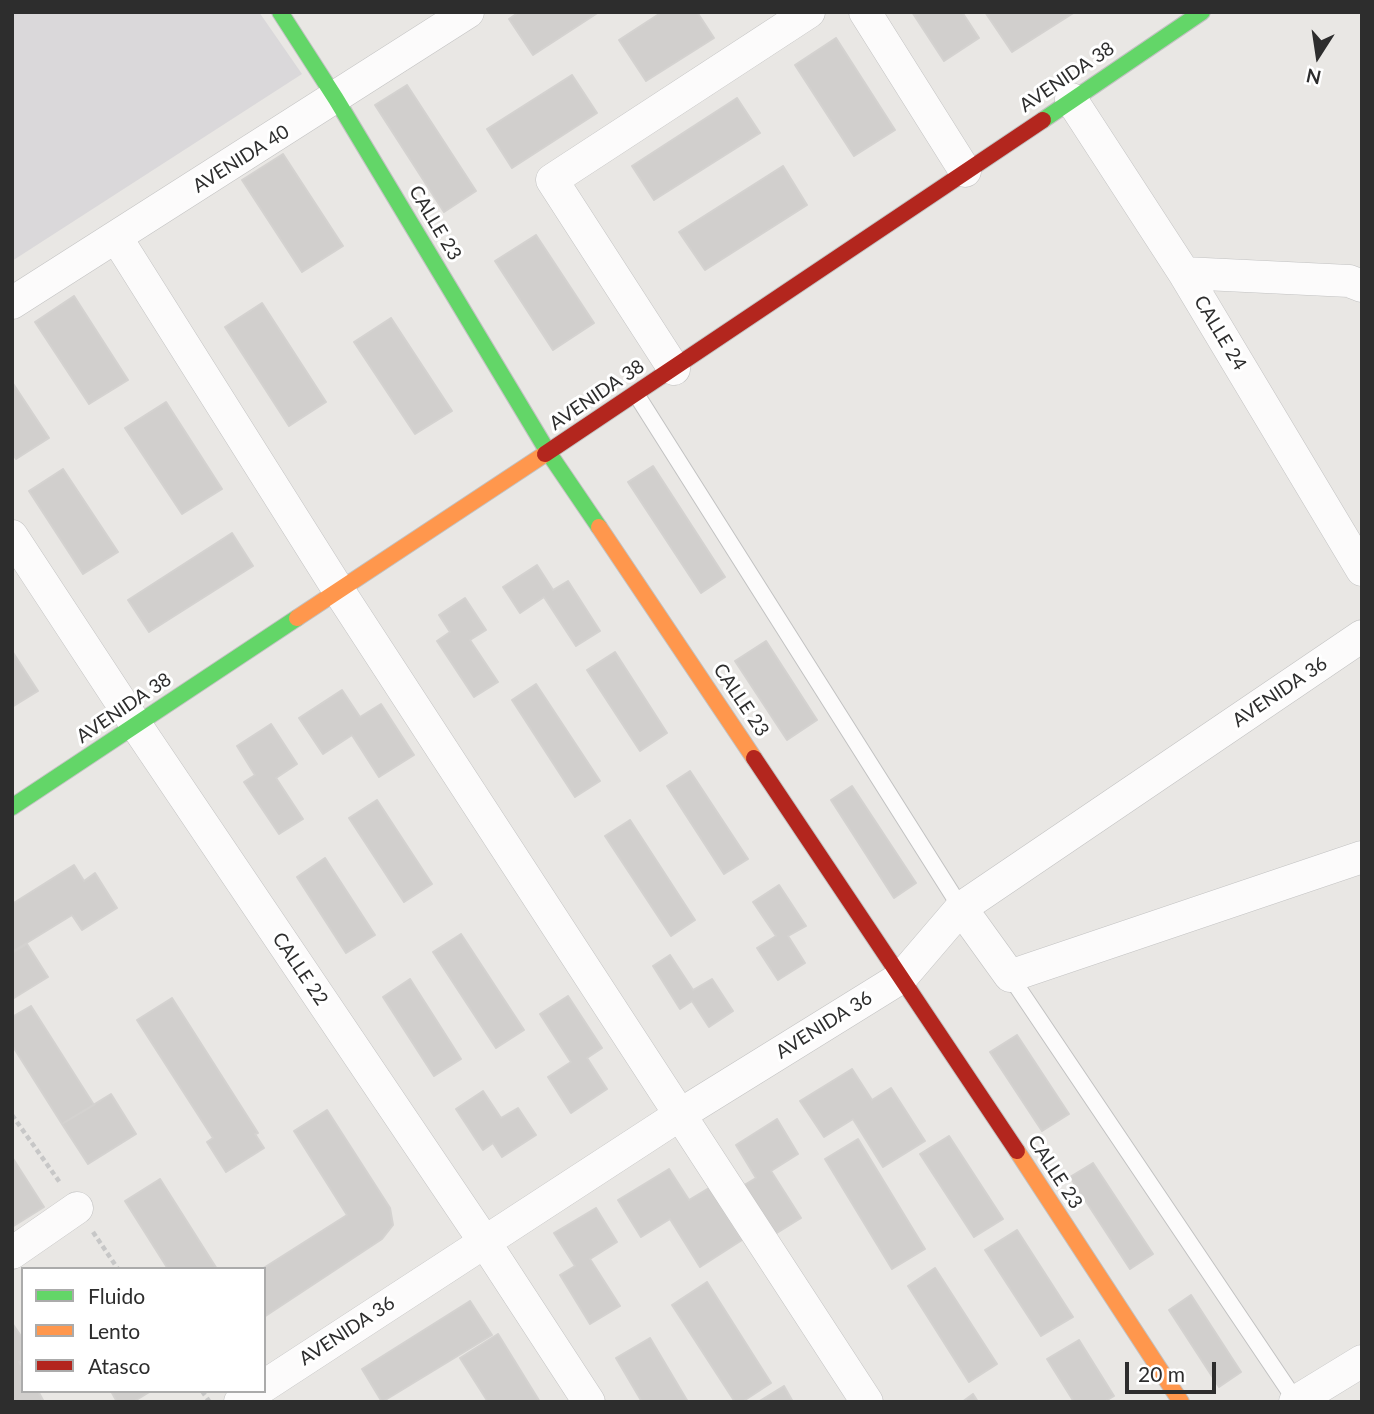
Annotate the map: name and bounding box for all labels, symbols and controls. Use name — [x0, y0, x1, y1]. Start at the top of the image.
north arrow — [1283, 21, 1353, 91]
street label: AVENIDA 38 — [1015, 37, 1119, 117]
text: N — [1304, 64, 1323, 90]
street label: AVENIDA 40 — [189, 120, 293, 198]
street label: CALLE 23 — [404, 182, 466, 264]
street label: CALLE 24 — [1189, 292, 1251, 374]
street label: AVENIDA 38 — [545, 355, 649, 435]
street label: AVENIDA 36 — [1228, 652, 1332, 732]
street label: CALLE 23 — [708, 659, 774, 741]
street label: AVENIDA 38 — [72, 668, 176, 748]
street label: CALLE 22 — [267, 928, 333, 1010]
street label: AVENIDA 36 — [772, 986, 876, 1064]
street label: CALLE 23 — [1023, 1131, 1087, 1213]
legend — [21, 1267, 266, 1393]
text: Fluido — [88, 1283, 145, 1308]
street label: AVENIDA 36 — [295, 1292, 399, 1370]
text: Lento — [88, 1318, 140, 1343]
scale bar — [1129, 1348, 1220, 1392]
text: Atasco — [88, 1353, 150, 1378]
text: 20 m — [1138, 1361, 1185, 1386]

